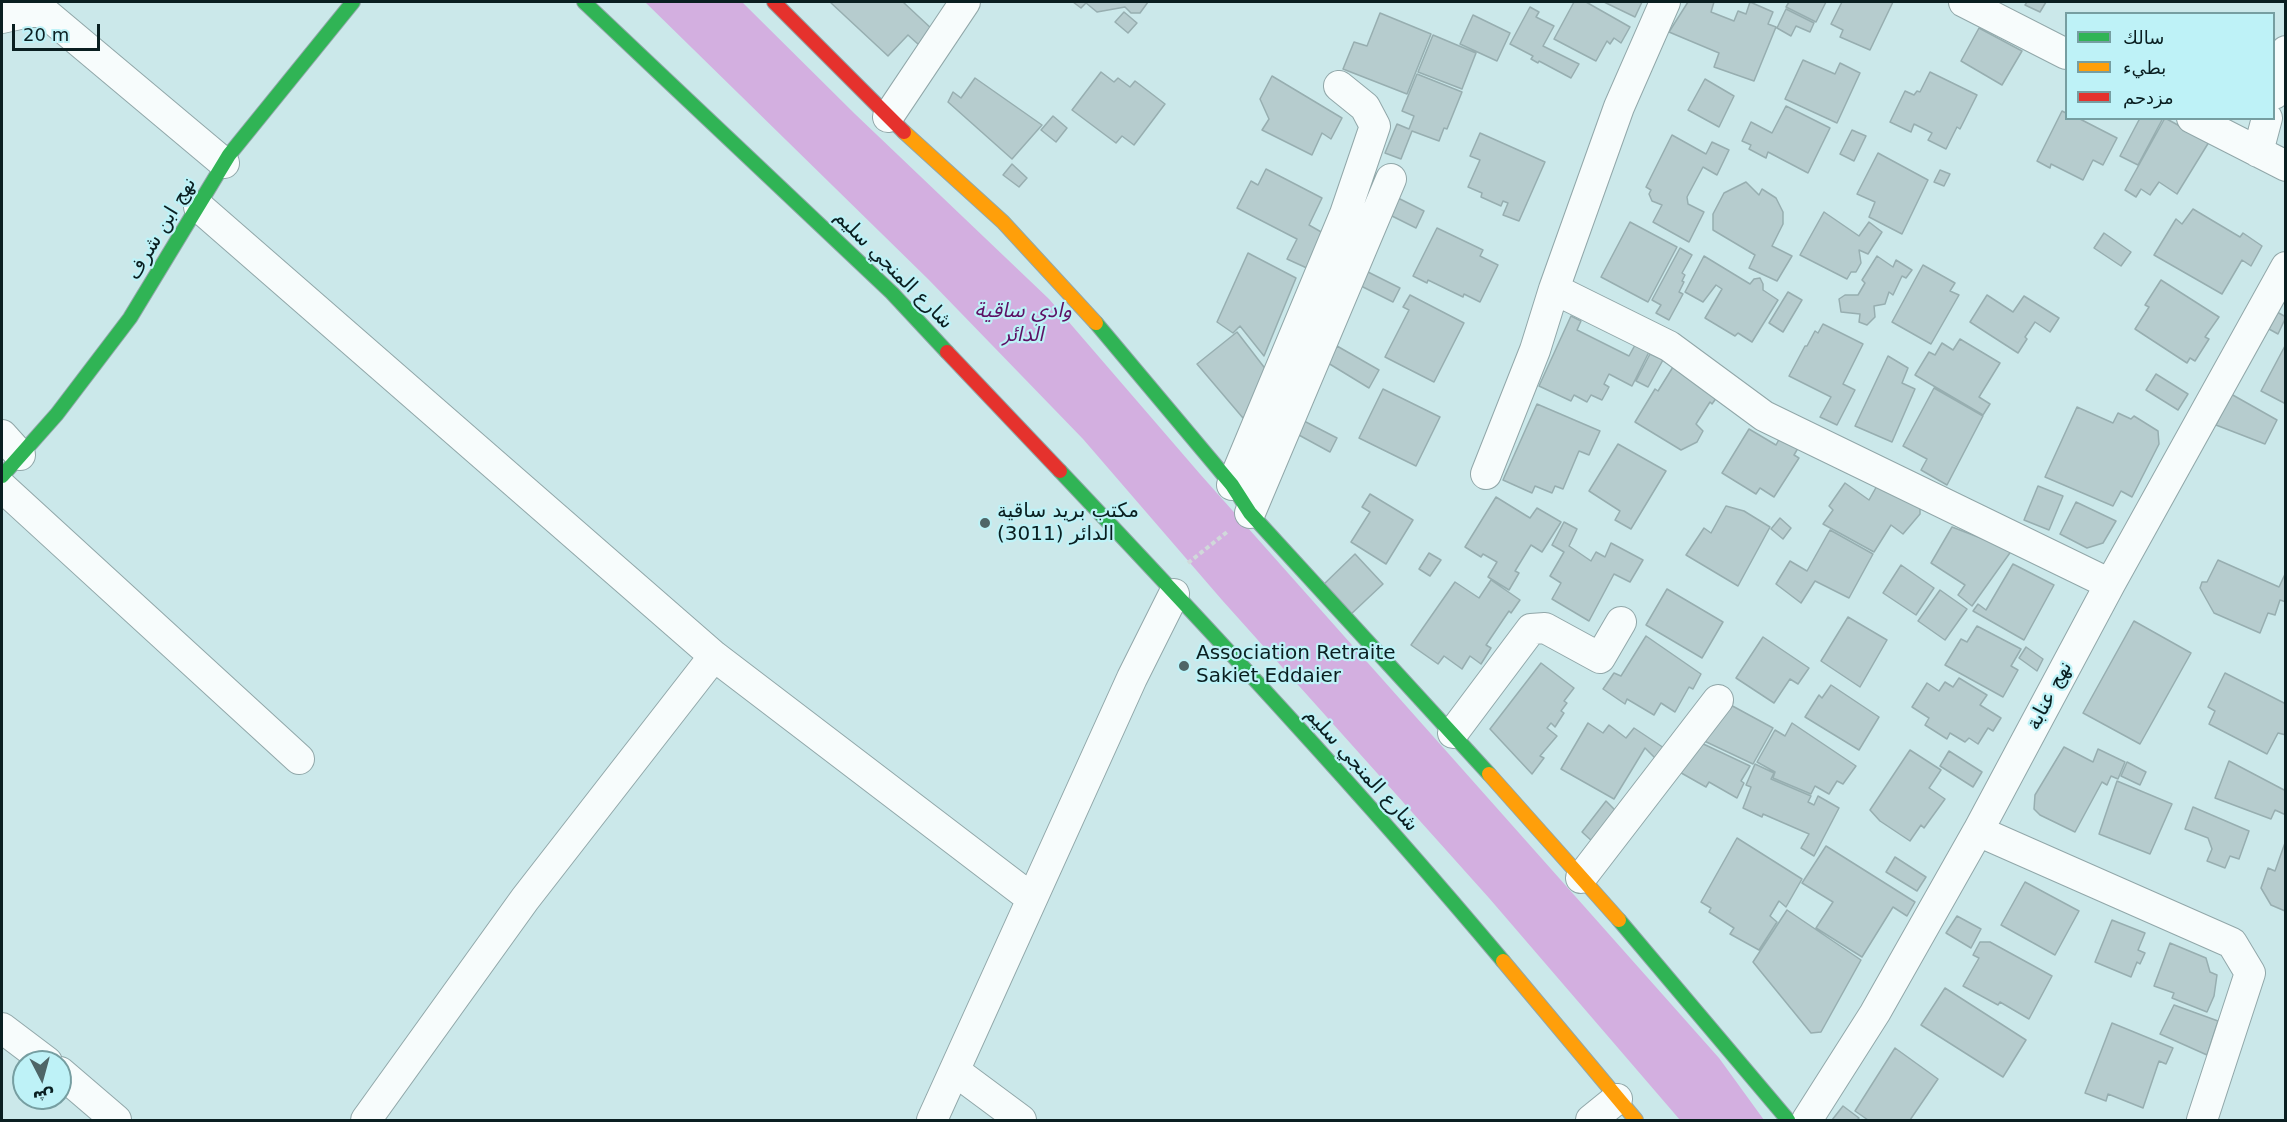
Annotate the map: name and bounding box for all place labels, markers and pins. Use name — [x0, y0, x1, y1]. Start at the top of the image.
place label: مكتب بريد ساقية الدائر (3011) — [997, 500, 1139, 547]
marker: مكتب بريد ساقية الدائر (3011) — [978, 516, 992, 530]
place label: Association Retraite Sakiet Eddaier — [1196, 642, 1396, 689]
marker: Association Retraite Sakiet Eddaier — [1177, 659, 1191, 673]

